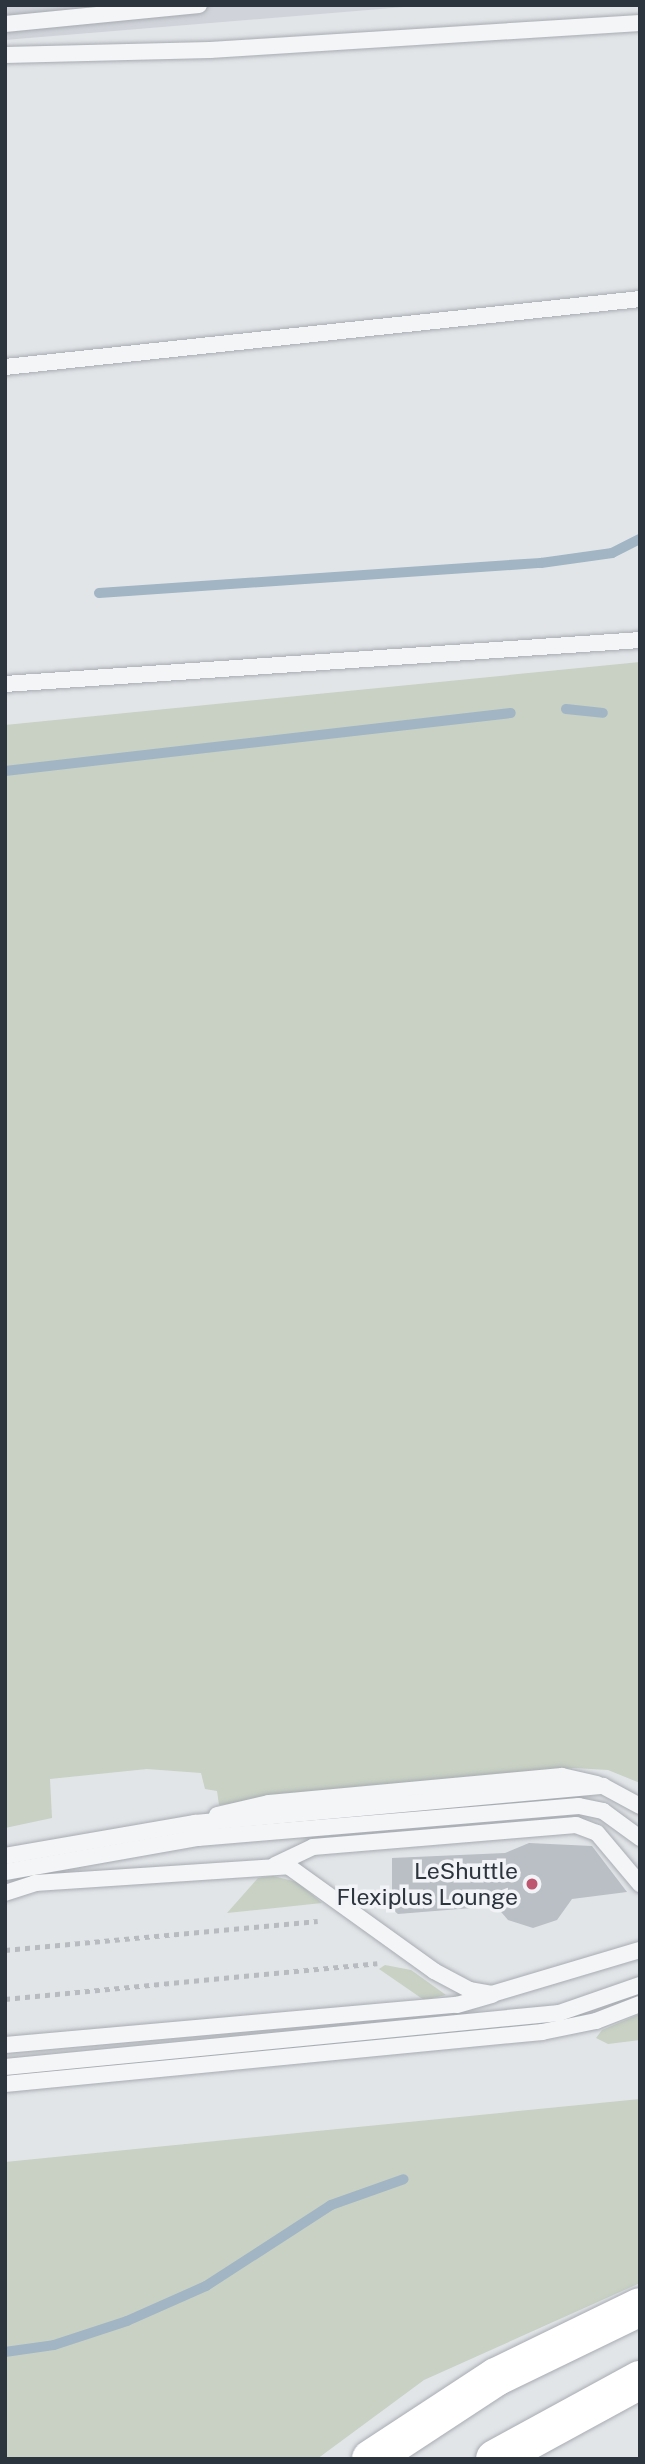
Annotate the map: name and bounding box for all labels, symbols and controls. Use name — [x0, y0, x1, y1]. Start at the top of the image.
place label: LeShuttle Flexiplus Lounge — [336, 1857, 518, 1911]
marker: LeShuttle Flexiplus Lounge — [524, 1876, 540, 1892]

